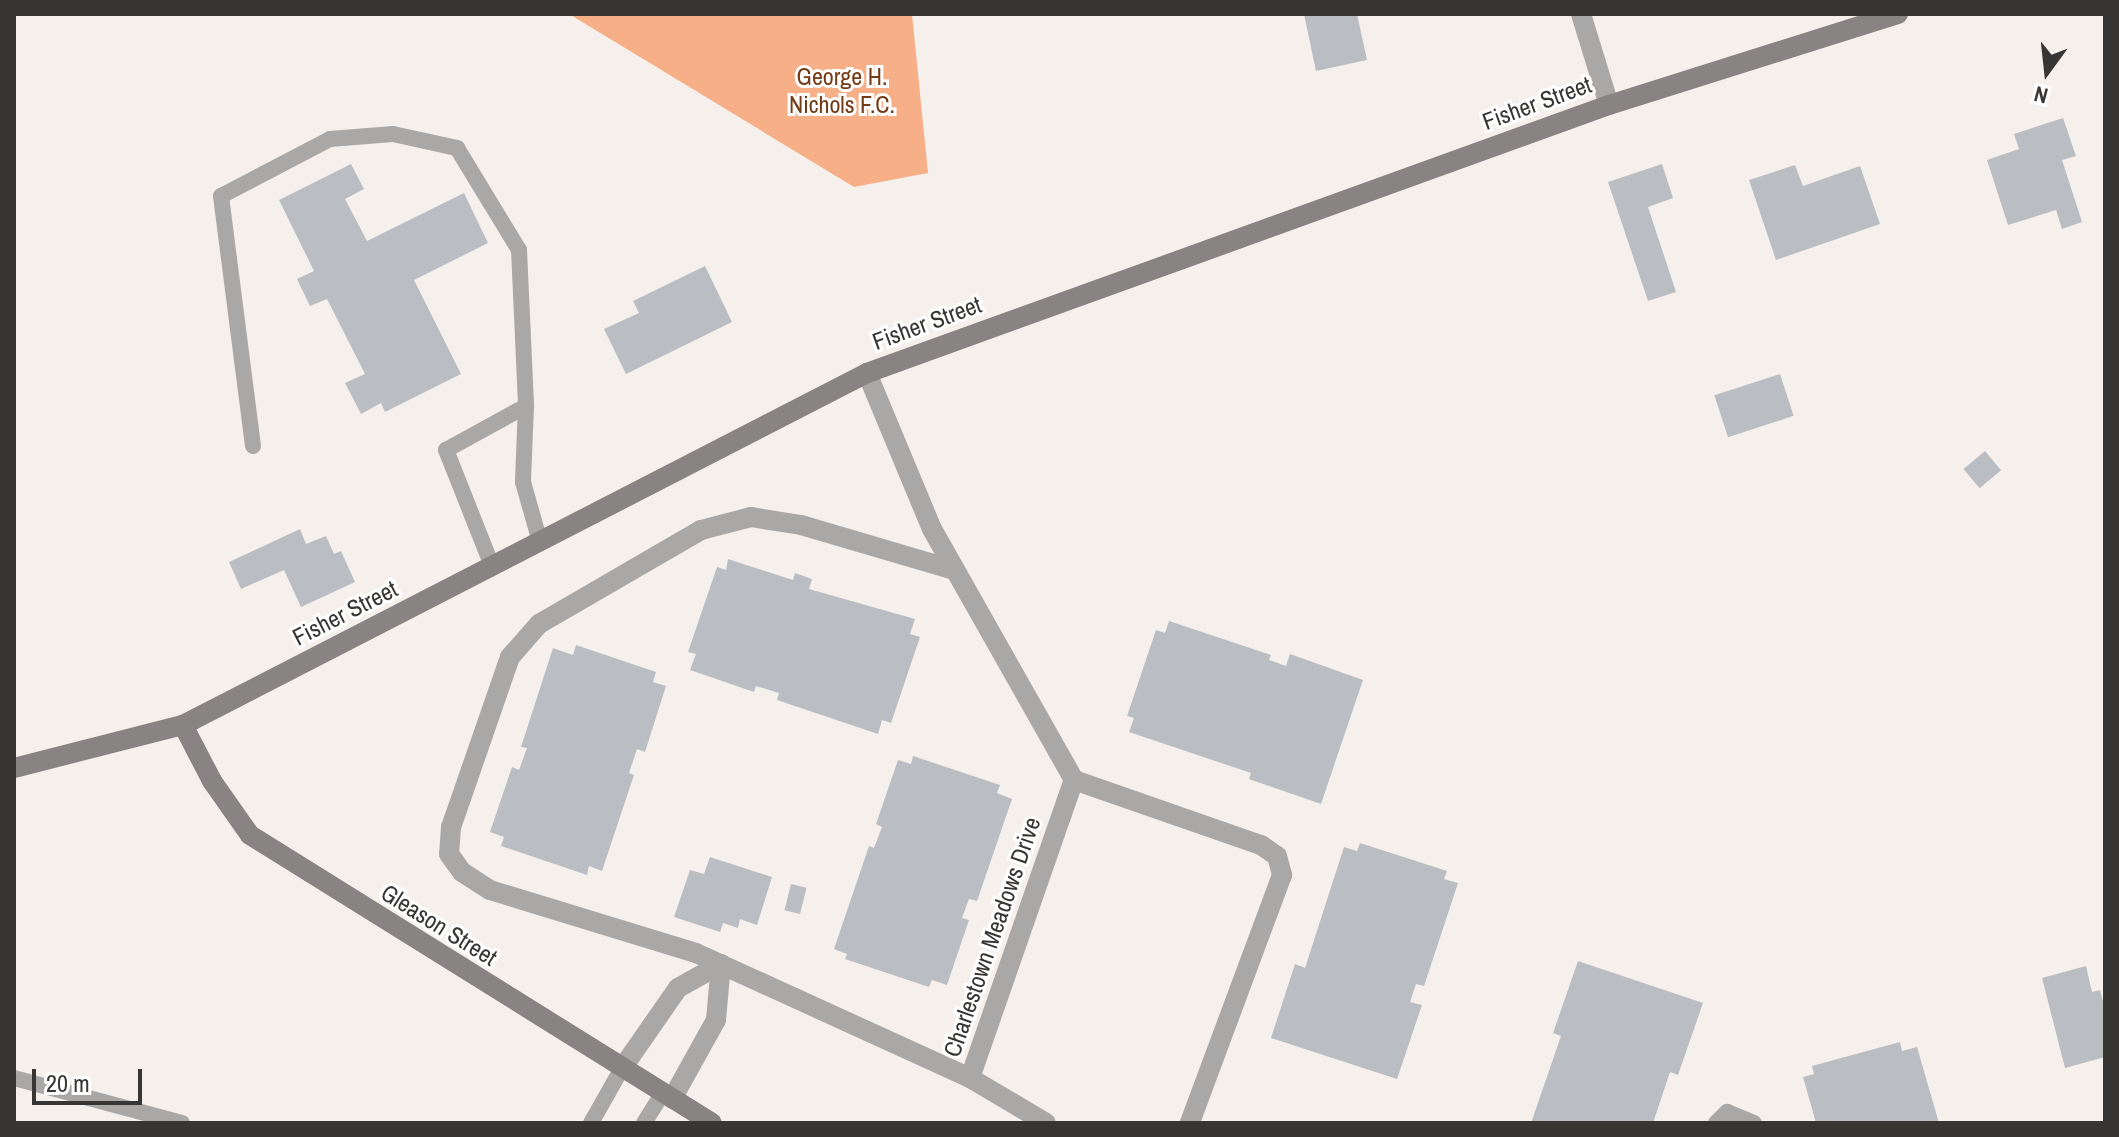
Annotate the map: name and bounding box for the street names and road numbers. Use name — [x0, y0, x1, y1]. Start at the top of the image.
street label: Fisher Street — [1479, 70, 1595, 136]
street label: Fisher Street — [869, 290, 985, 356]
street label: Fisher Street — [288, 574, 402, 652]
street label: Charlestown Meadows Drive — [937, 813, 1047, 1061]
street label: Gleason Street — [376, 878, 502, 972]

